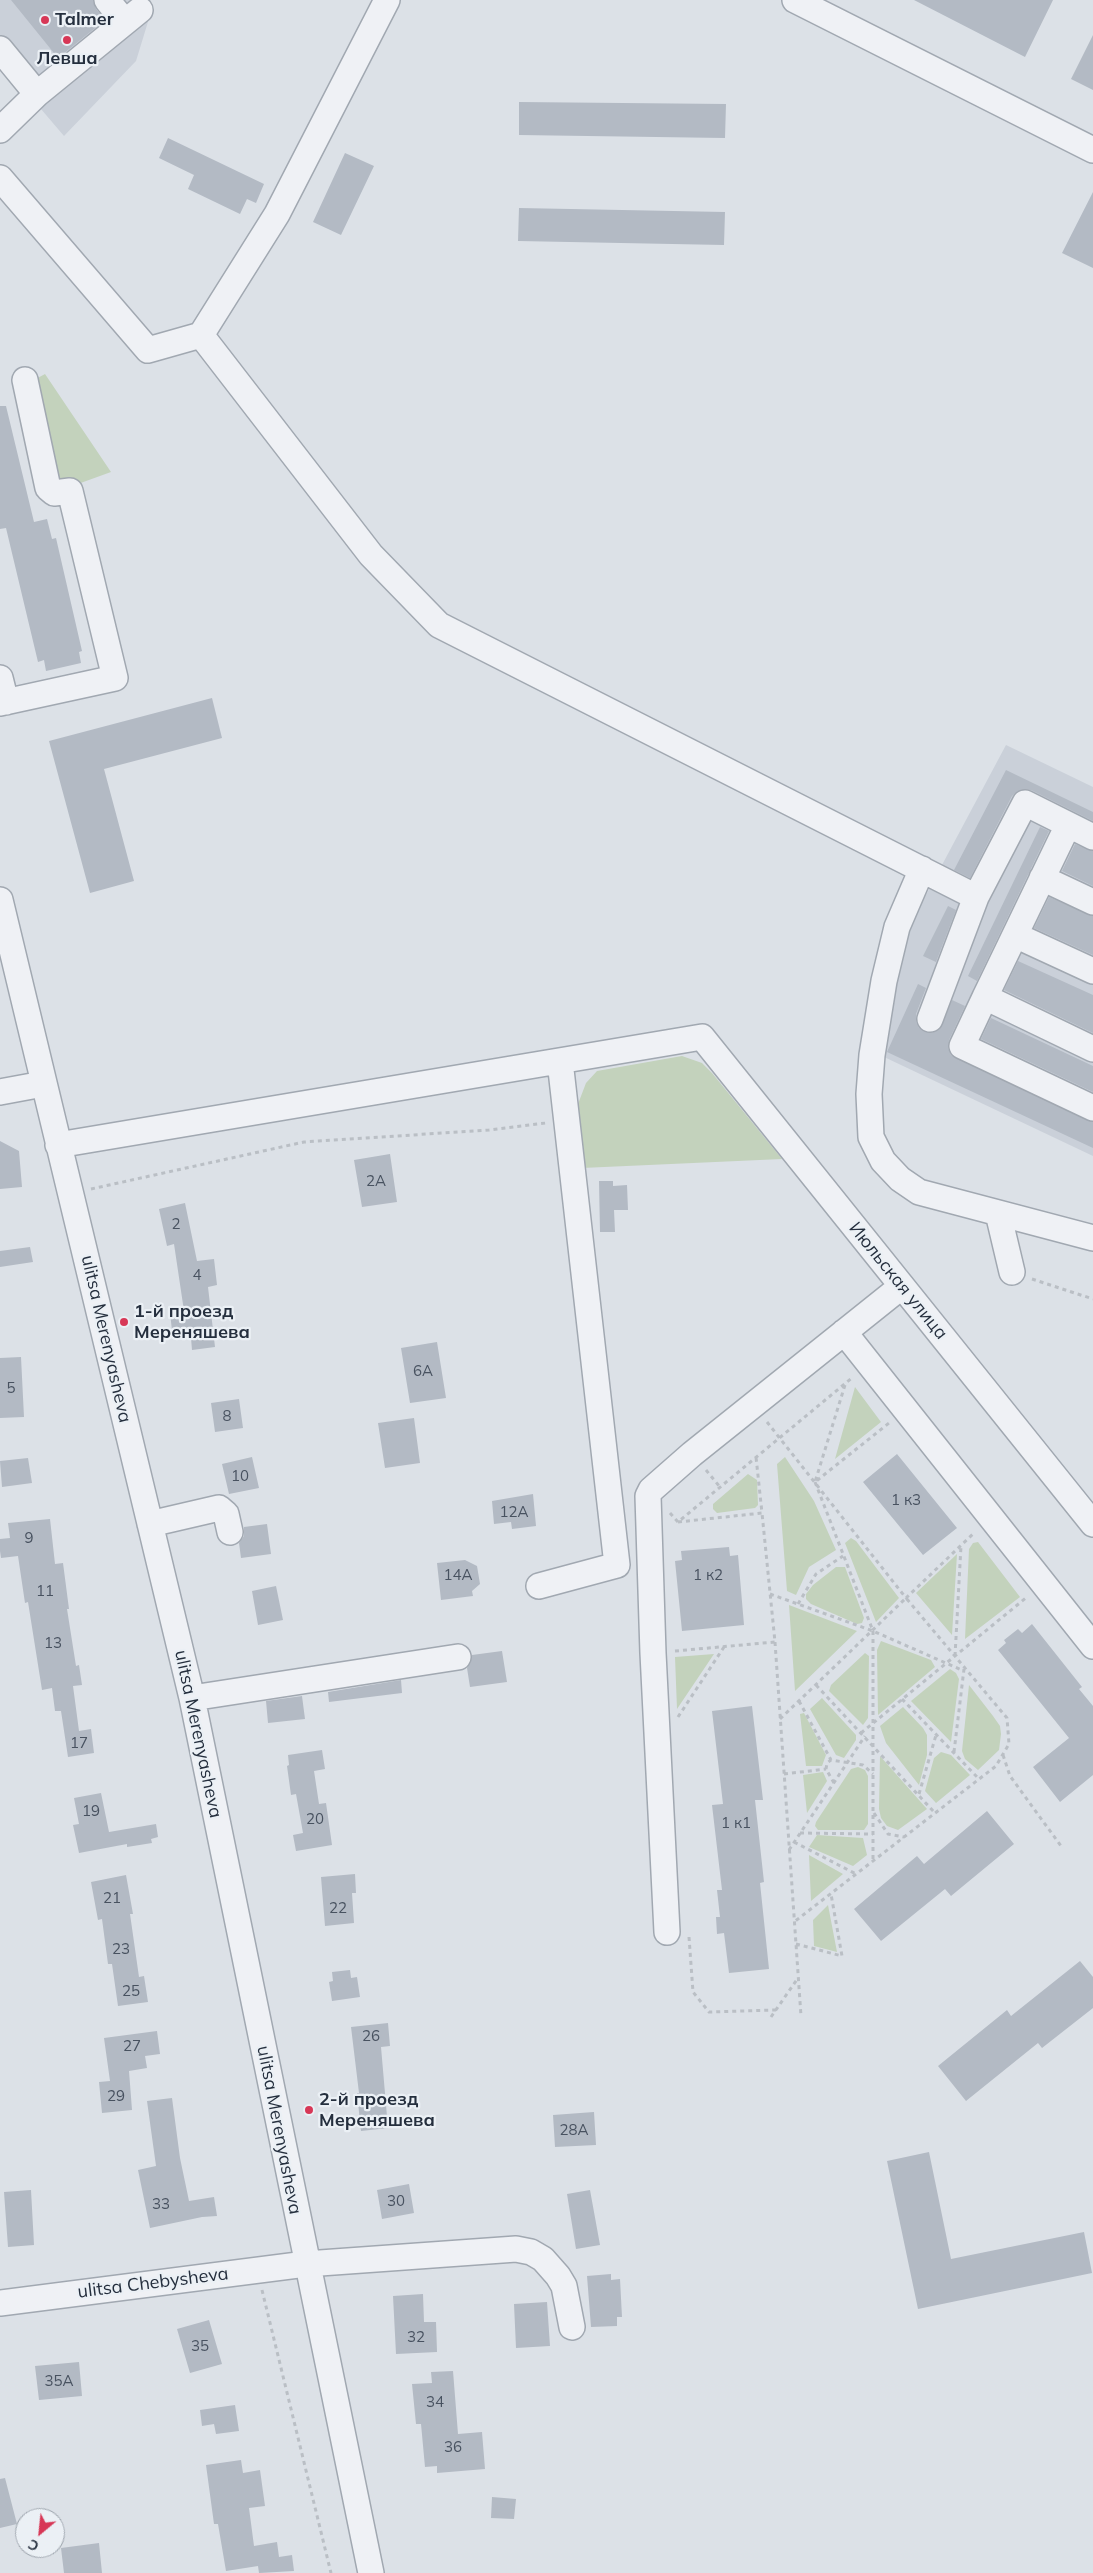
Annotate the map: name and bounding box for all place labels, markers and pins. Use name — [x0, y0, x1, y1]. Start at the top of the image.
place label: Talmer — [55, 9, 114, 31]
marker: Talmer — [39, 14, 51, 26]
marker: Левша — [61, 34, 73, 46]
place label: Левша — [36, 48, 98, 70]
place label: 1-й проезд Мереняшева — [134, 1301, 250, 1344]
marker: 1-й проезд Мереняшева — [118, 1316, 130, 1328]
place label: 2-й проезд Мереняшева — [319, 2089, 435, 2132]
marker: 2-й проезд Мереняшева — [303, 2104, 315, 2116]

